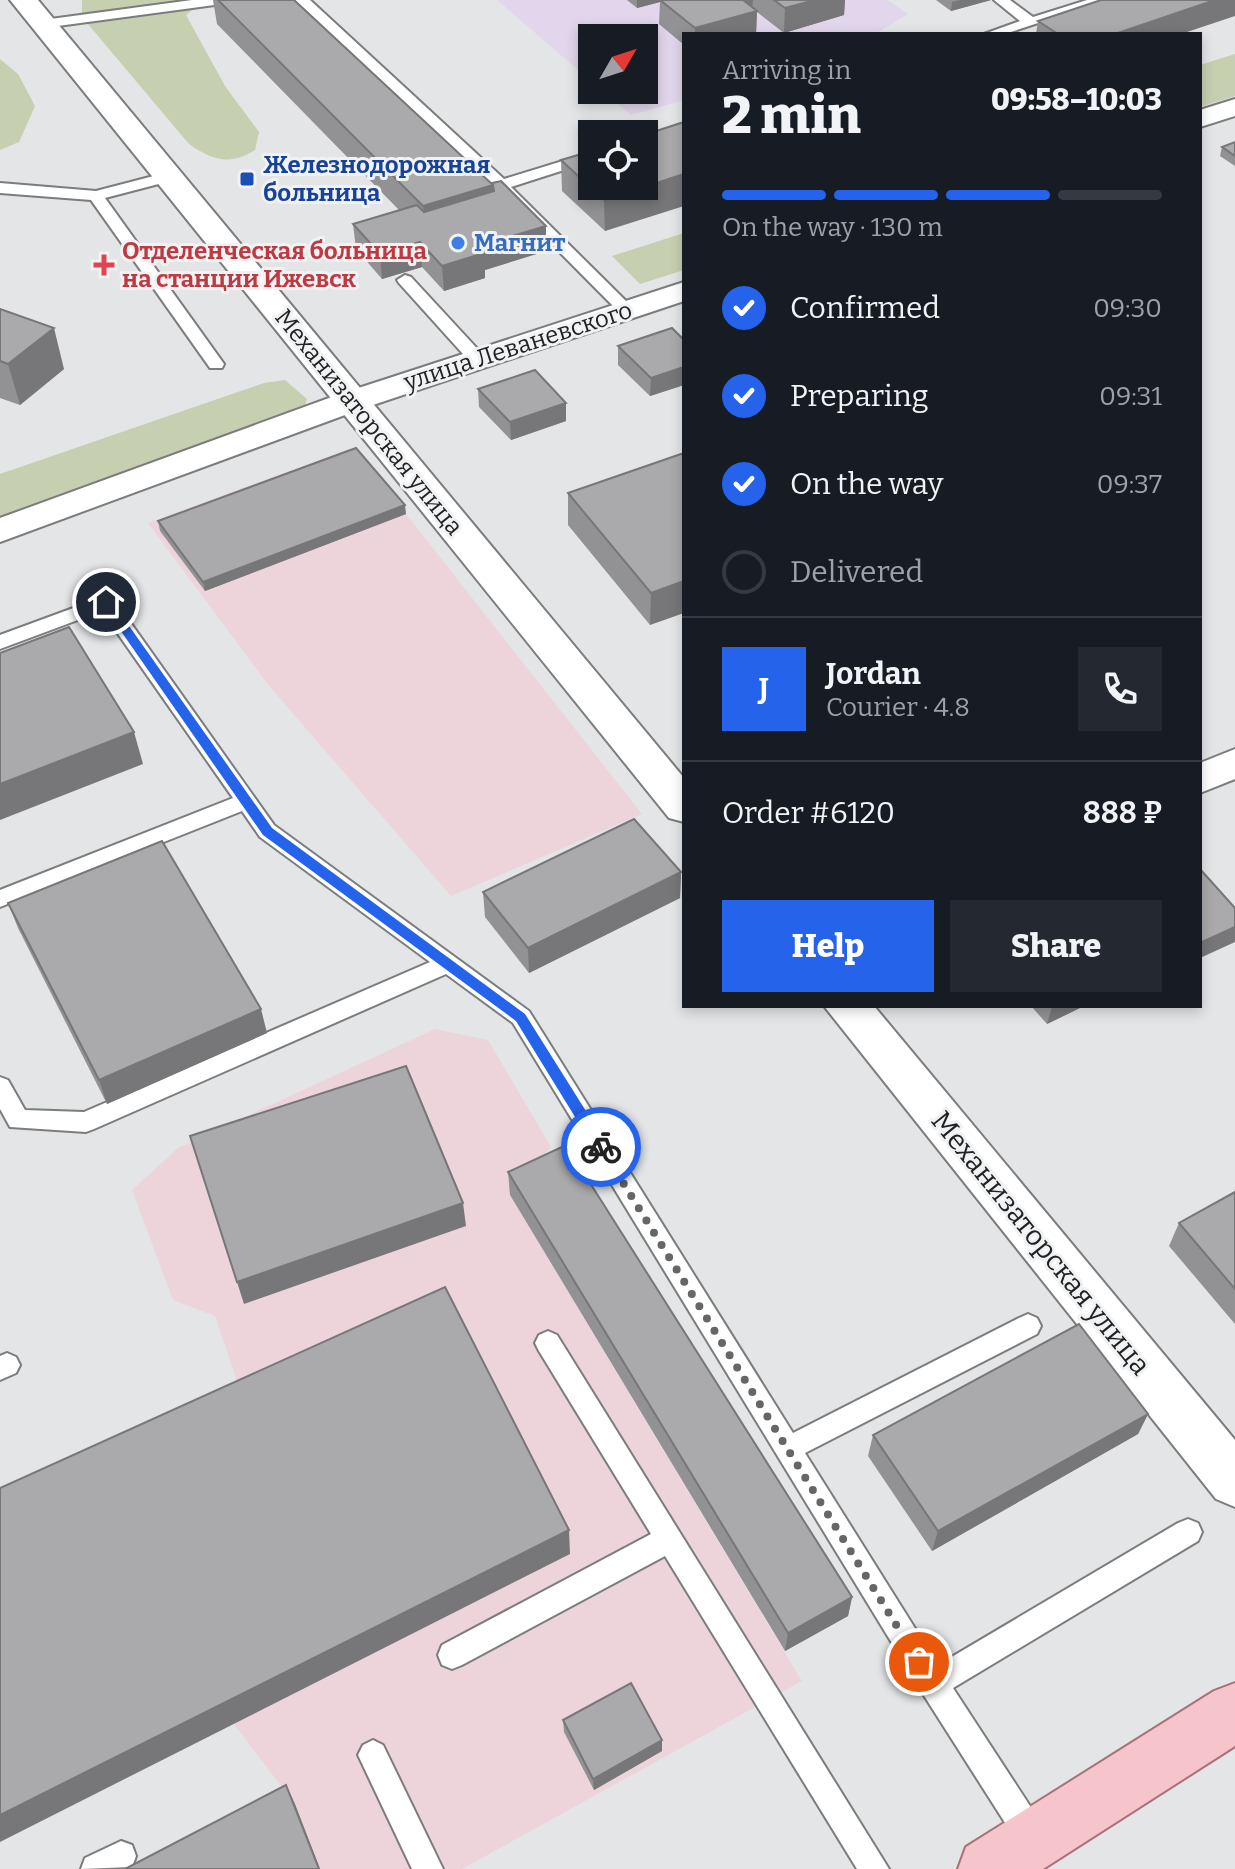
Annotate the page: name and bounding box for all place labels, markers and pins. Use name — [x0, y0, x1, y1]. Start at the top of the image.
place label: Железнодорожная больница — [263, 151, 490, 207]
marker: Железнодорожная больница — [238, 170, 256, 188]
place label: Магнит — [474, 229, 566, 257]
marker: Магнит — [449, 234, 467, 252]
place label: Отделенческая больница на станции Ижевск — [122, 237, 428, 293]
marker: Отделенческая больница на станции Ижевск — [93, 254, 115, 276]
pin — [72, 568, 140, 636]
pin — [885, 1628, 953, 1696]

